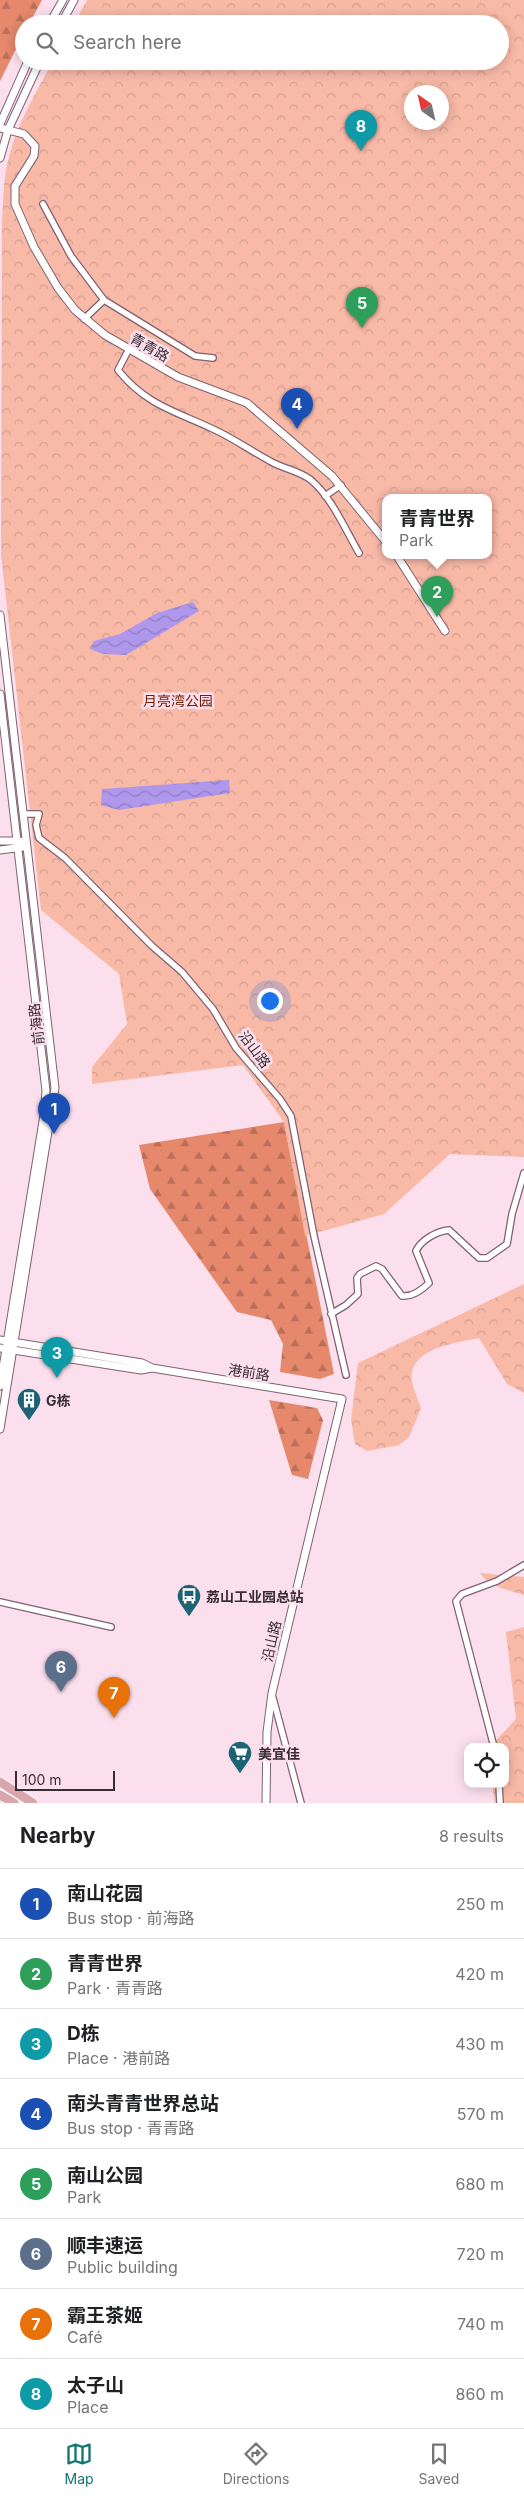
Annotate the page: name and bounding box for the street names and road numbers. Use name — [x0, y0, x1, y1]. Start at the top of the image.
street label: 青青路 — [128, 329, 172, 365]
street label: 前海路 — [25, 1002, 47, 1046]
street label: 沿山路 — [236, 1027, 274, 1071]
street label: 港前路 — [227, 1360, 271, 1384]
street label: 沿山路 — [258, 1619, 284, 1663]

